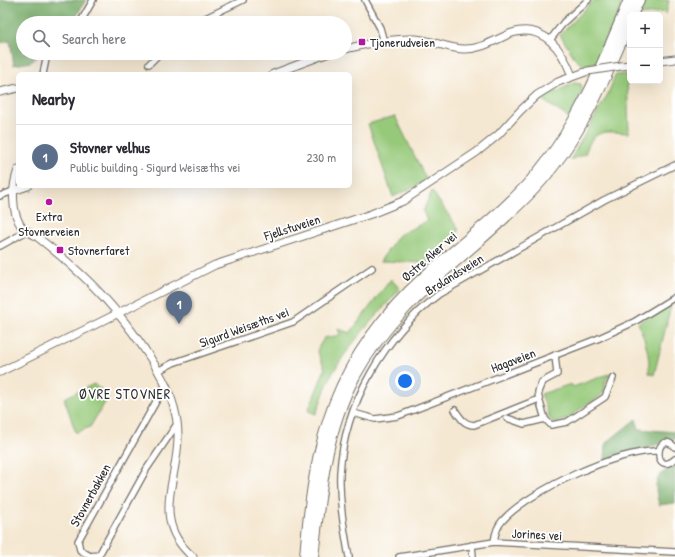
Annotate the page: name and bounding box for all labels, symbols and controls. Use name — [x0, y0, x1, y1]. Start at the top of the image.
map controls — [627, 12, 663, 84]
button: + — [627, 12, 663, 48]
search box — [16, 16, 352, 60]
icon: search — [30, 27, 52, 49]
text: Search here — [62, 28, 126, 49]
place label: Tjonerudveien — [370, 33, 435, 51]
marker: Tjonerudveien — [357, 37, 367, 47]
button: − — [627, 48, 663, 84]
text: Nearby — [32, 87, 75, 110]
text: Stovner velhus — [70, 137, 150, 158]
text: 1 — [43, 148, 47, 166]
text: 230 m — [306, 148, 336, 166]
text: Public building · Sigurd Weisæths vei — [70, 158, 240, 176]
marker: Extra Stovnerveien — [44, 197, 54, 207]
place label: Extra Stovnerveien — [18, 207, 80, 240]
street label: Fjellstuveien — [261, 209, 322, 245]
street label: Østre Aker vei — [397, 227, 461, 285]
place label: Stovnerfaret — [68, 241, 130, 259]
marker: Stovnerfaret — [55, 245, 65, 255]
street label: Brolandsveien — [421, 249, 487, 299]
pin: 1 — [166, 291, 192, 324]
street label: Sigurd Weisæths vei — [197, 302, 291, 352]
street label: Hagaveien — [488, 343, 538, 377]
your location — [395, 371, 415, 391]
district label: ØVRE STOVNER — [79, 384, 171, 403]
street label: Stovnerbakken — [65, 460, 115, 530]
street label: Jorines vei — [511, 524, 563, 544]

